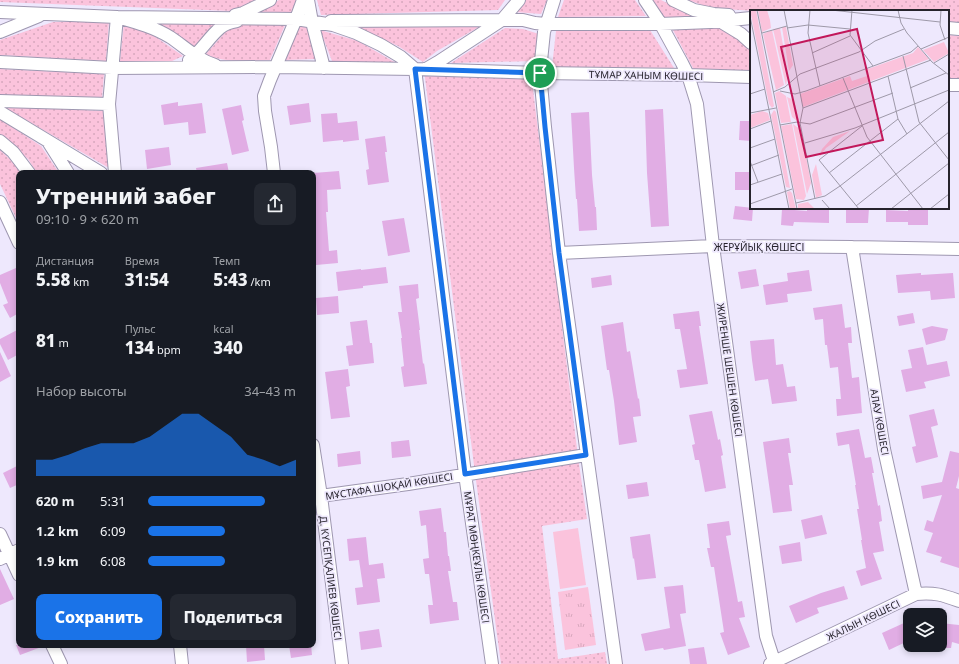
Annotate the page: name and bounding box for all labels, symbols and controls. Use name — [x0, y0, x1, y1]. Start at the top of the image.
inset map — [750, 10, 949, 209]
pin — [523, 56, 557, 90]
icon: arrive — [529, 62, 551, 84]
street label: ТҰМАР ХАНЫМ КӨШЕСІ — [589, 67, 703, 83]
text: Утренний забег — [36, 180, 216, 210]
button: share — [254, 183, 296, 225]
text: 09:10 · 9 × 620 m — [36, 210, 139, 228]
street label: ЖЕРҰЙЫҚ КӨШЕСІ — [714, 240, 804, 254]
text: Дистанция — [36, 253, 94, 268]
text: Время — [125, 253, 159, 268]
text: Темп — [213, 253, 240, 268]
text: 5.58 — [36, 268, 70, 291]
text: 31:54 — [125, 268, 169, 291]
text: 5:43 — [213, 268, 248, 291]
text: km — [70, 274, 89, 289]
text: /km — [248, 274, 271, 289]
street label: ЖИРЕНШЕ ШЕШЕН КӨШЕСІ — [714, 302, 746, 438]
text: Пульс — [125, 321, 156, 336]
text: kcal — [213, 321, 234, 336]
text: 81 — [36, 329, 56, 352]
text: m — [56, 335, 69, 350]
text: 134 — [125, 336, 154, 359]
text: 340 — [213, 336, 243, 359]
text: bpm — [154, 342, 181, 357]
text: Набор высоты — [36, 382, 127, 400]
text: 34–43 m — [244, 382, 296, 400]
street label: АЛАУ КӨШЕСІ — [867, 388, 893, 456]
street label: МҰСТАФА ШОҚАЙ КӨШЕСІ — [324, 469, 454, 503]
street label: МҰРАТ МӨҢКЕҰЛЫ КӨШЕСІ — [461, 490, 493, 624]
text: 620 m — [36, 492, 74, 510]
text: 5:31 — [100, 492, 126, 510]
street label: Д. КҮСЕПҚАЛИЕВ КӨШЕСІ — [316, 515, 346, 641]
text: 1.2 km — [36, 522, 79, 540]
text: 6:09 — [100, 522, 126, 540]
text: 1.9 km — [36, 552, 79, 570]
text: 6:08 — [100, 552, 126, 570]
button: Сохранить — [36, 594, 162, 640]
button: Поделиться — [170, 594, 296, 640]
street label: ЖАЛЫН КӨШЕСІ — [824, 596, 902, 644]
map controls — [903, 608, 947, 652]
button: layers — [903, 608, 947, 652]

